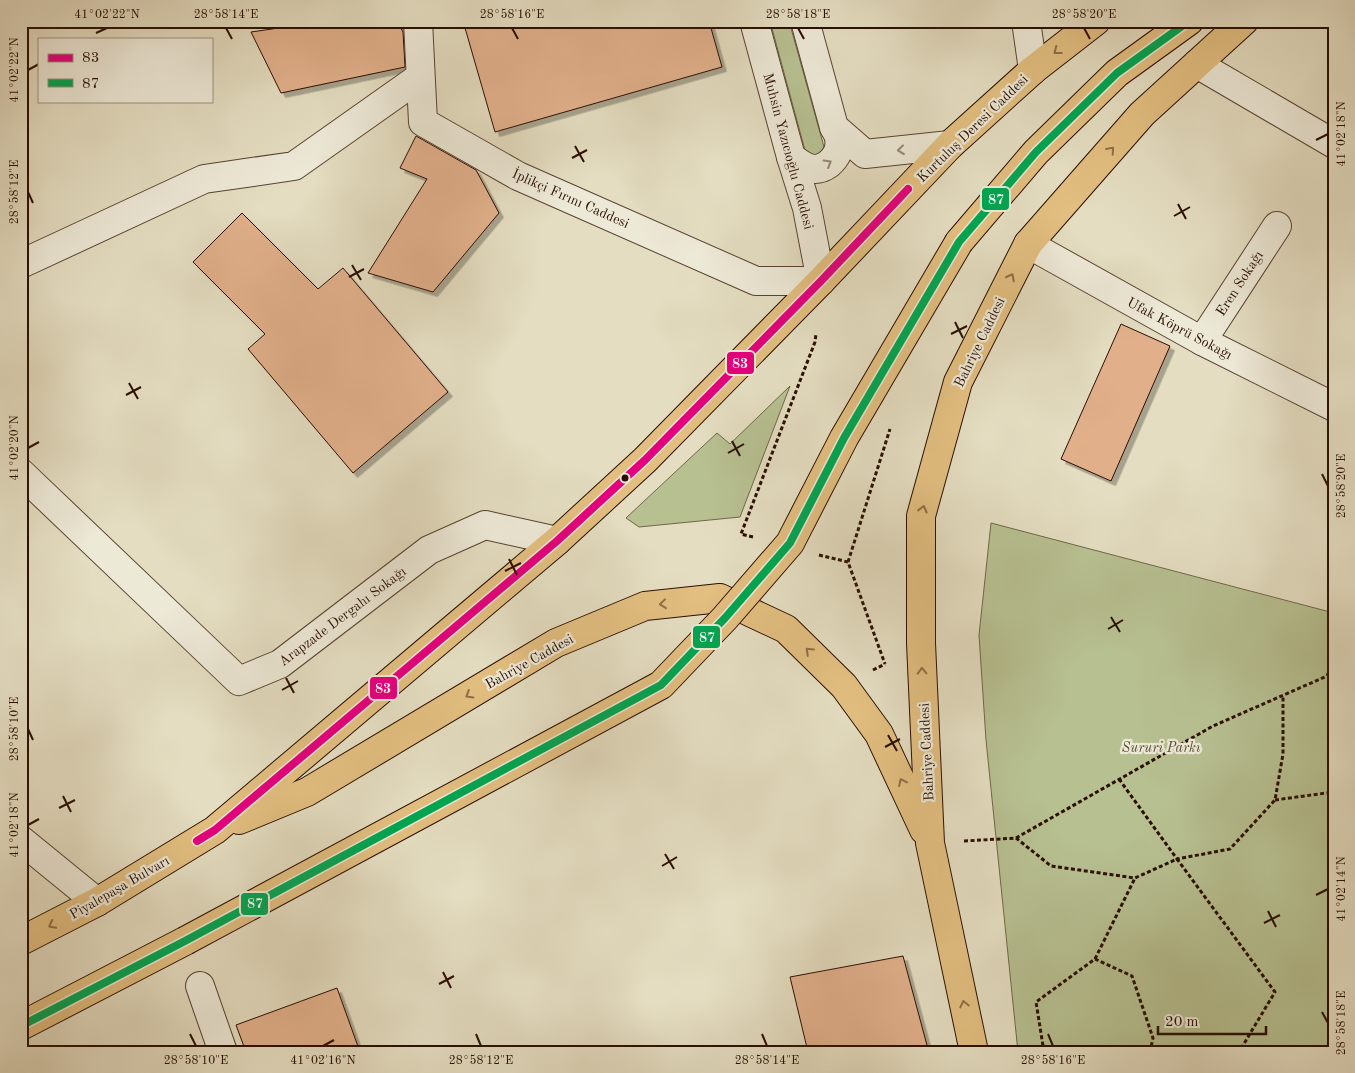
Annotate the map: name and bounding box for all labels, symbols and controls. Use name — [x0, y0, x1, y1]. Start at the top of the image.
text: 28°58'14"E — [194, 8, 258, 21]
text: 28°58'16"E — [480, 8, 544, 21]
text: 28°58'18"E — [766, 8, 830, 21]
text: 28°58'20"E — [1052, 8, 1116, 21]
text: 41°02'22"N — [74, 9, 140, 21]
text: 41°02'22"N — [9, 37, 21, 103]
legend — [38, 38, 212, 102]
one-way arrow — [1053, 45, 1063, 54]
text: 83 — [82, 51, 99, 66]
street label: Muhsin Yazıcıoğlu Caddesi — [760, 72, 816, 231]
street label: Kurtuluş Deresi Caddesi — [915, 72, 1031, 185]
text: 87 — [82, 77, 99, 92]
text: 41°02'18"N — [1336, 101, 1348, 167]
one-way arrow — [897, 144, 905, 155]
one-way arrow — [1105, 146, 1114, 155]
one-way arrow — [822, 159, 831, 169]
text: 28°58'12"E — [8, 160, 21, 224]
street label: İplikçi Fırını Caddesi — [510, 164, 633, 231]
line badge: 87 — [981, 187, 1010, 211]
text: 87 — [988, 193, 1004, 207]
street label: Eren Sokağı — [1214, 248, 1266, 319]
one-way arrow — [1005, 273, 1015, 282]
street label: Bahriye Caddesi — [952, 295, 1008, 390]
street label: Ufak Köprü Sokağı — [1125, 295, 1235, 363]
line badge: 83 — [726, 351, 755, 375]
text: 83 — [732, 357, 748, 371]
text: 41°02'20"N — [9, 415, 21, 481]
text: 28°58'20"E — [1335, 454, 1348, 518]
unlabelled marker — [620, 473, 630, 483]
one-way arrow — [917, 505, 928, 514]
street label: Arapzade Dergahı Sokağı — [276, 564, 409, 669]
one-way arrow — [658, 598, 666, 609]
line badge: 87 — [692, 625, 721, 649]
text: 87 — [699, 631, 715, 645]
street label: Bahriye Caddesi — [483, 632, 576, 692]
one-way arrow — [806, 648, 815, 657]
one-way arrow — [917, 667, 928, 675]
line badge: 83 — [369, 676, 398, 700]
text: 83 — [375, 682, 391, 696]
one-way arrow — [466, 688, 475, 698]
text: 28°58'10"E — [8, 697, 21, 761]
street label: Bahriye Caddesi — [917, 702, 937, 801]
park label: Sururi Parkı — [1122, 741, 1201, 755]
one-way arrow — [898, 779, 908, 788]
text: 41°02'18"N — [9, 792, 21, 858]
street label: Piyalepaşa Bulvarı — [67, 853, 172, 922]
text: 41°02'14"N — [1336, 856, 1348, 922]
line badge: 87 — [240, 892, 269, 916]
text: 87 — [247, 897, 263, 911]
one-way arrow — [48, 919, 57, 929]
text: 28°58'18"E — [1335, 991, 1348, 1055]
one-way arrow — [959, 1000, 970, 1009]
scale bar — [1158, 1003, 1265, 1035]
text: 20 m — [1165, 1015, 1199, 1030]
text: 28°58'10"E — [164, 1054, 228, 1067]
text: 28°58'12"E — [449, 1054, 513, 1067]
text: 28°58'14"E — [735, 1054, 799, 1067]
text: 28°58'16"E — [1021, 1054, 1085, 1067]
text: 41°02'16"N — [290, 1055, 356, 1067]

